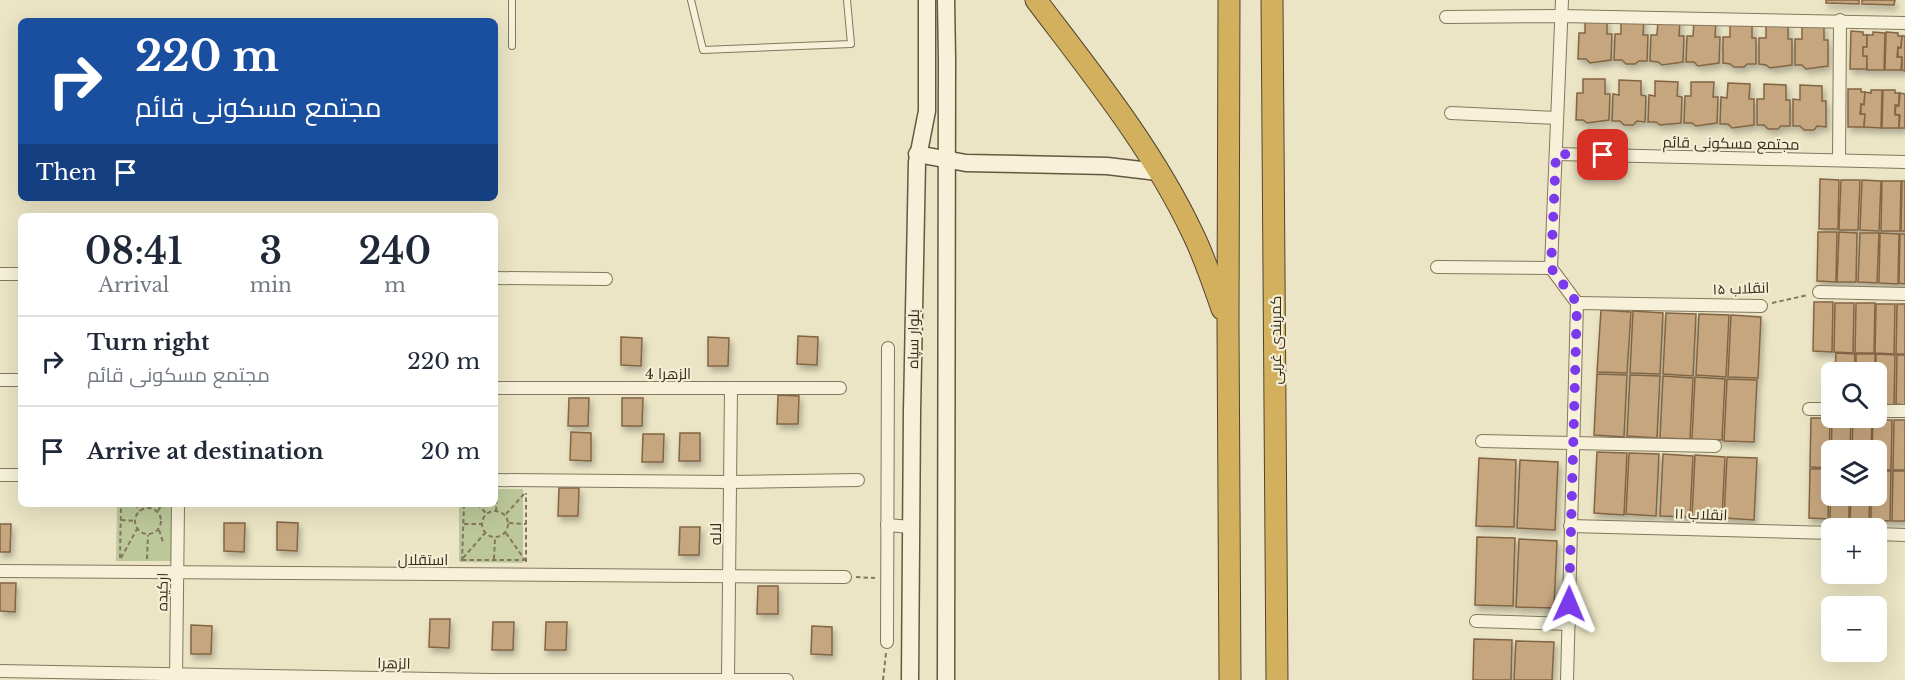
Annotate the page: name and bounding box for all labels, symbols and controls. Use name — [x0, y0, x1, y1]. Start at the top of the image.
text: 220 m — [135, 30, 279, 82]
icon: right — [36, 42, 114, 120]
text: مجتمع مسکونی قائم — [135, 91, 382, 124]
pin — [1577, 129, 1628, 180]
street label: مجتمع مسکونی قائم — [1662, 132, 1800, 156]
icon: arrive — [1586, 138, 1619, 171]
icon: arrive — [109, 156, 142, 189]
text: Then — [36, 159, 97, 186]
text: 08:41 — [85, 229, 183, 274]
text: 3 — [259, 229, 282, 274]
text: 240 — [359, 229, 431, 274]
text: Arrival — [98, 273, 169, 297]
text: min — [250, 273, 292, 297]
text: m — [384, 273, 406, 297]
street label: انقلاب ۱۵ — [1712, 278, 1770, 298]
street label: کمربندی غربی — [1266, 296, 1286, 384]
street label: بلوار سپاه — [903, 309, 924, 369]
text: Turn right — [87, 329, 209, 356]
icon: right — [36, 345, 69, 378]
text: 220 m — [407, 348, 480, 375]
map controls — [1821, 362, 1887, 662]
button: search — [1821, 362, 1887, 428]
text: مجتمع مسکونی قائم — [87, 363, 270, 387]
street label: الزهرا 4 — [645, 364, 691, 383]
icon: arrive — [36, 435, 69, 468]
text: Arrive at destination — [87, 438, 324, 465]
text: 20 m — [421, 438, 480, 465]
button: layers — [1821, 440, 1887, 506]
street label: انقلاب ۱۱ — [1674, 504, 1728, 524]
button: + — [1821, 518, 1887, 584]
street label: لاله — [706, 523, 725, 545]
street label: استقلال — [398, 550, 448, 569]
position arrow — [1537, 572, 1601, 636]
street label: ارکیده — [152, 573, 172, 611]
button: − — [1821, 596, 1887, 662]
street label: الزهرا — [377, 653, 411, 673]

